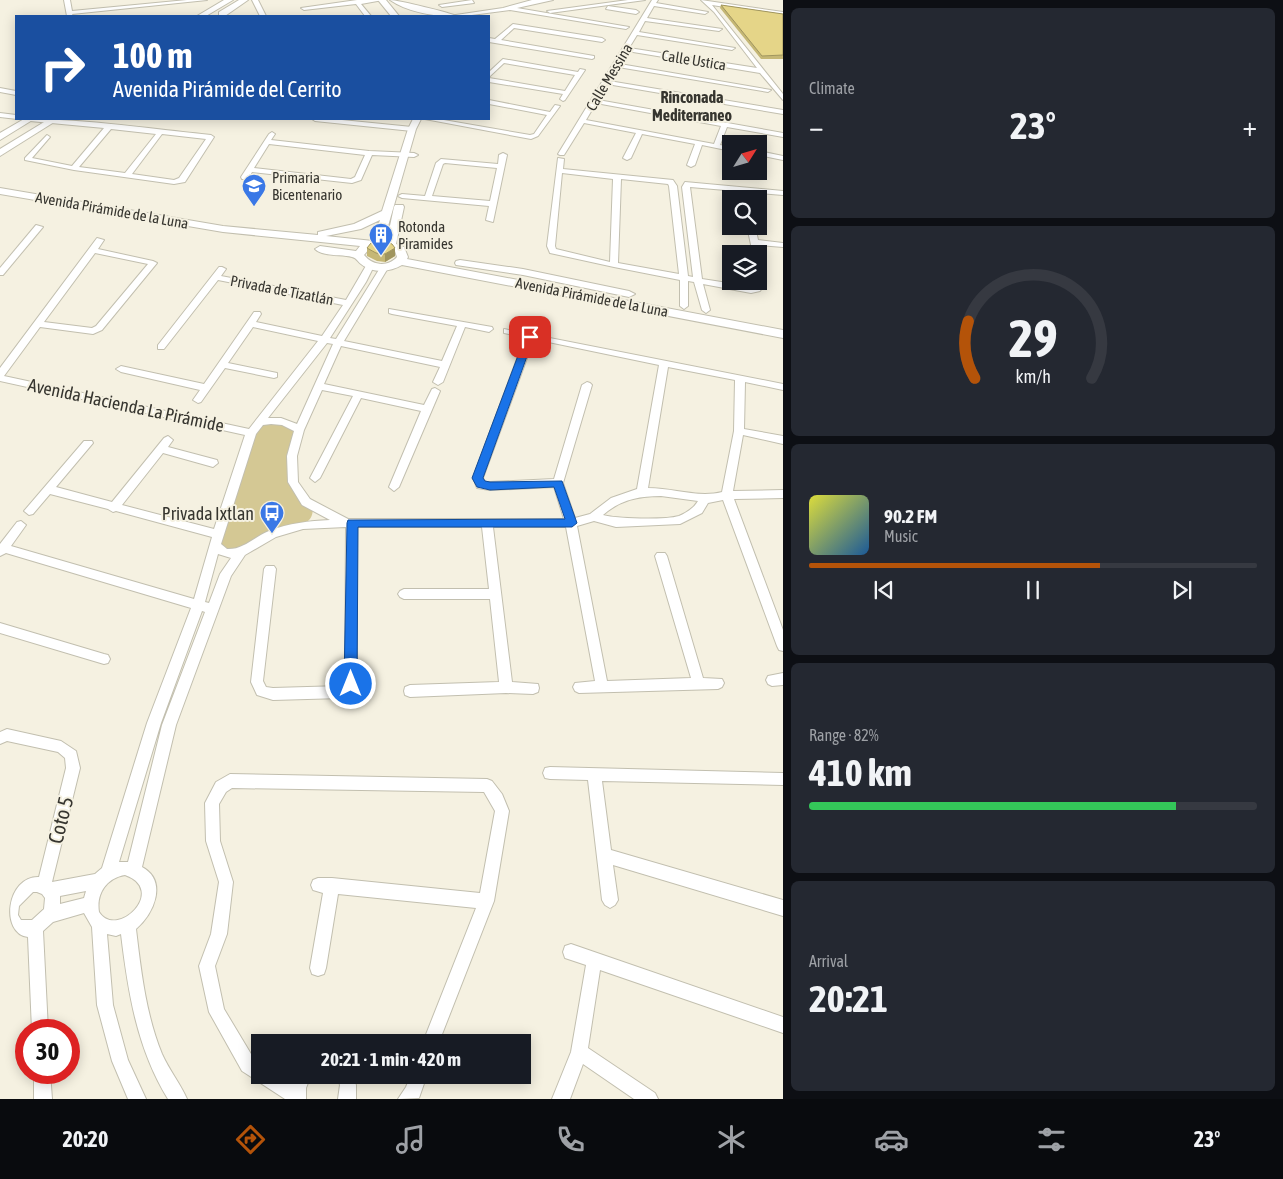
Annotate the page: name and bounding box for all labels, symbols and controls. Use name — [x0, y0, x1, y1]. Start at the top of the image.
icon: right — [30, 35, 95, 100]
text: 100 m — [113, 35, 192, 75]
street label: Calle Messina — [582, 40, 636, 114]
street label: Calle Ustica — [661, 47, 727, 73]
text: Avenida Pirámide del Cerrito — [113, 76, 342, 102]
text: Climate — [809, 79, 855, 97]
district label: Rinconada Mediterraneo — [652, 88, 732, 124]
text: 23° — [1010, 104, 1056, 147]
text: − — [809, 110, 824, 142]
text: + — [1242, 110, 1257, 142]
north arrow — [722, 135, 768, 180]
map controls — [722, 135, 767, 290]
place label: Primaria Bicentenario — [272, 169, 342, 203]
school or university icon: Primaria Bicentenario — [241, 173, 267, 207]
street label: Avenida Pirámide de la Luna — [34, 188, 190, 232]
button: search — [722, 190, 767, 235]
place label: Rotonda Piramides — [398, 218, 453, 252]
building icon: Rotonda Piramides — [368, 222, 394, 256]
button: layers — [722, 245, 767, 290]
street label: Privada de Tizatlán — [229, 272, 335, 308]
street label: Avenida Pirámide de la Luna — [514, 274, 670, 320]
text: 29 — [1009, 308, 1057, 368]
pin — [509, 316, 551, 358]
icon: arrive — [516, 323, 544, 351]
text: km/h — [1015, 366, 1051, 387]
street label: Avenida Hacienda La Pirámide — [26, 374, 226, 436]
bus stop icon: Privada Ixtlan — [259, 500, 285, 534]
place label: Privada Ixtlan — [162, 503, 254, 524]
text: 90.2 FM — [884, 505, 937, 527]
text: Music — [884, 527, 918, 545]
icon: previous — [870, 576, 898, 604]
icon: pause — [1019, 576, 1047, 604]
icon: next — [1168, 576, 1196, 604]
position arrow — [324, 657, 376, 709]
text: Range · 82% — [809, 726, 879, 744]
text: 410 km — [809, 751, 912, 794]
street label: Coto 5 — [43, 794, 77, 846]
text: Arrival — [809, 952, 848, 970]
text: 20:21 — [809, 977, 888, 1020]
speed limit sign: 30 — [15, 1019, 80, 1084]
text: 20:21 · 1 min · 420 m — [321, 1048, 461, 1070]
icon: directions — [233, 1122, 268, 1157]
icon: music — [393, 1122, 428, 1157]
icon: phone — [553, 1122, 588, 1157]
icon: climate — [714, 1122, 749, 1157]
icon: car — [874, 1122, 909, 1157]
icon: filters — [1034, 1122, 1069, 1157]
text: 20:20 — [63, 1126, 108, 1152]
text: 23° — [1194, 1126, 1220, 1152]

